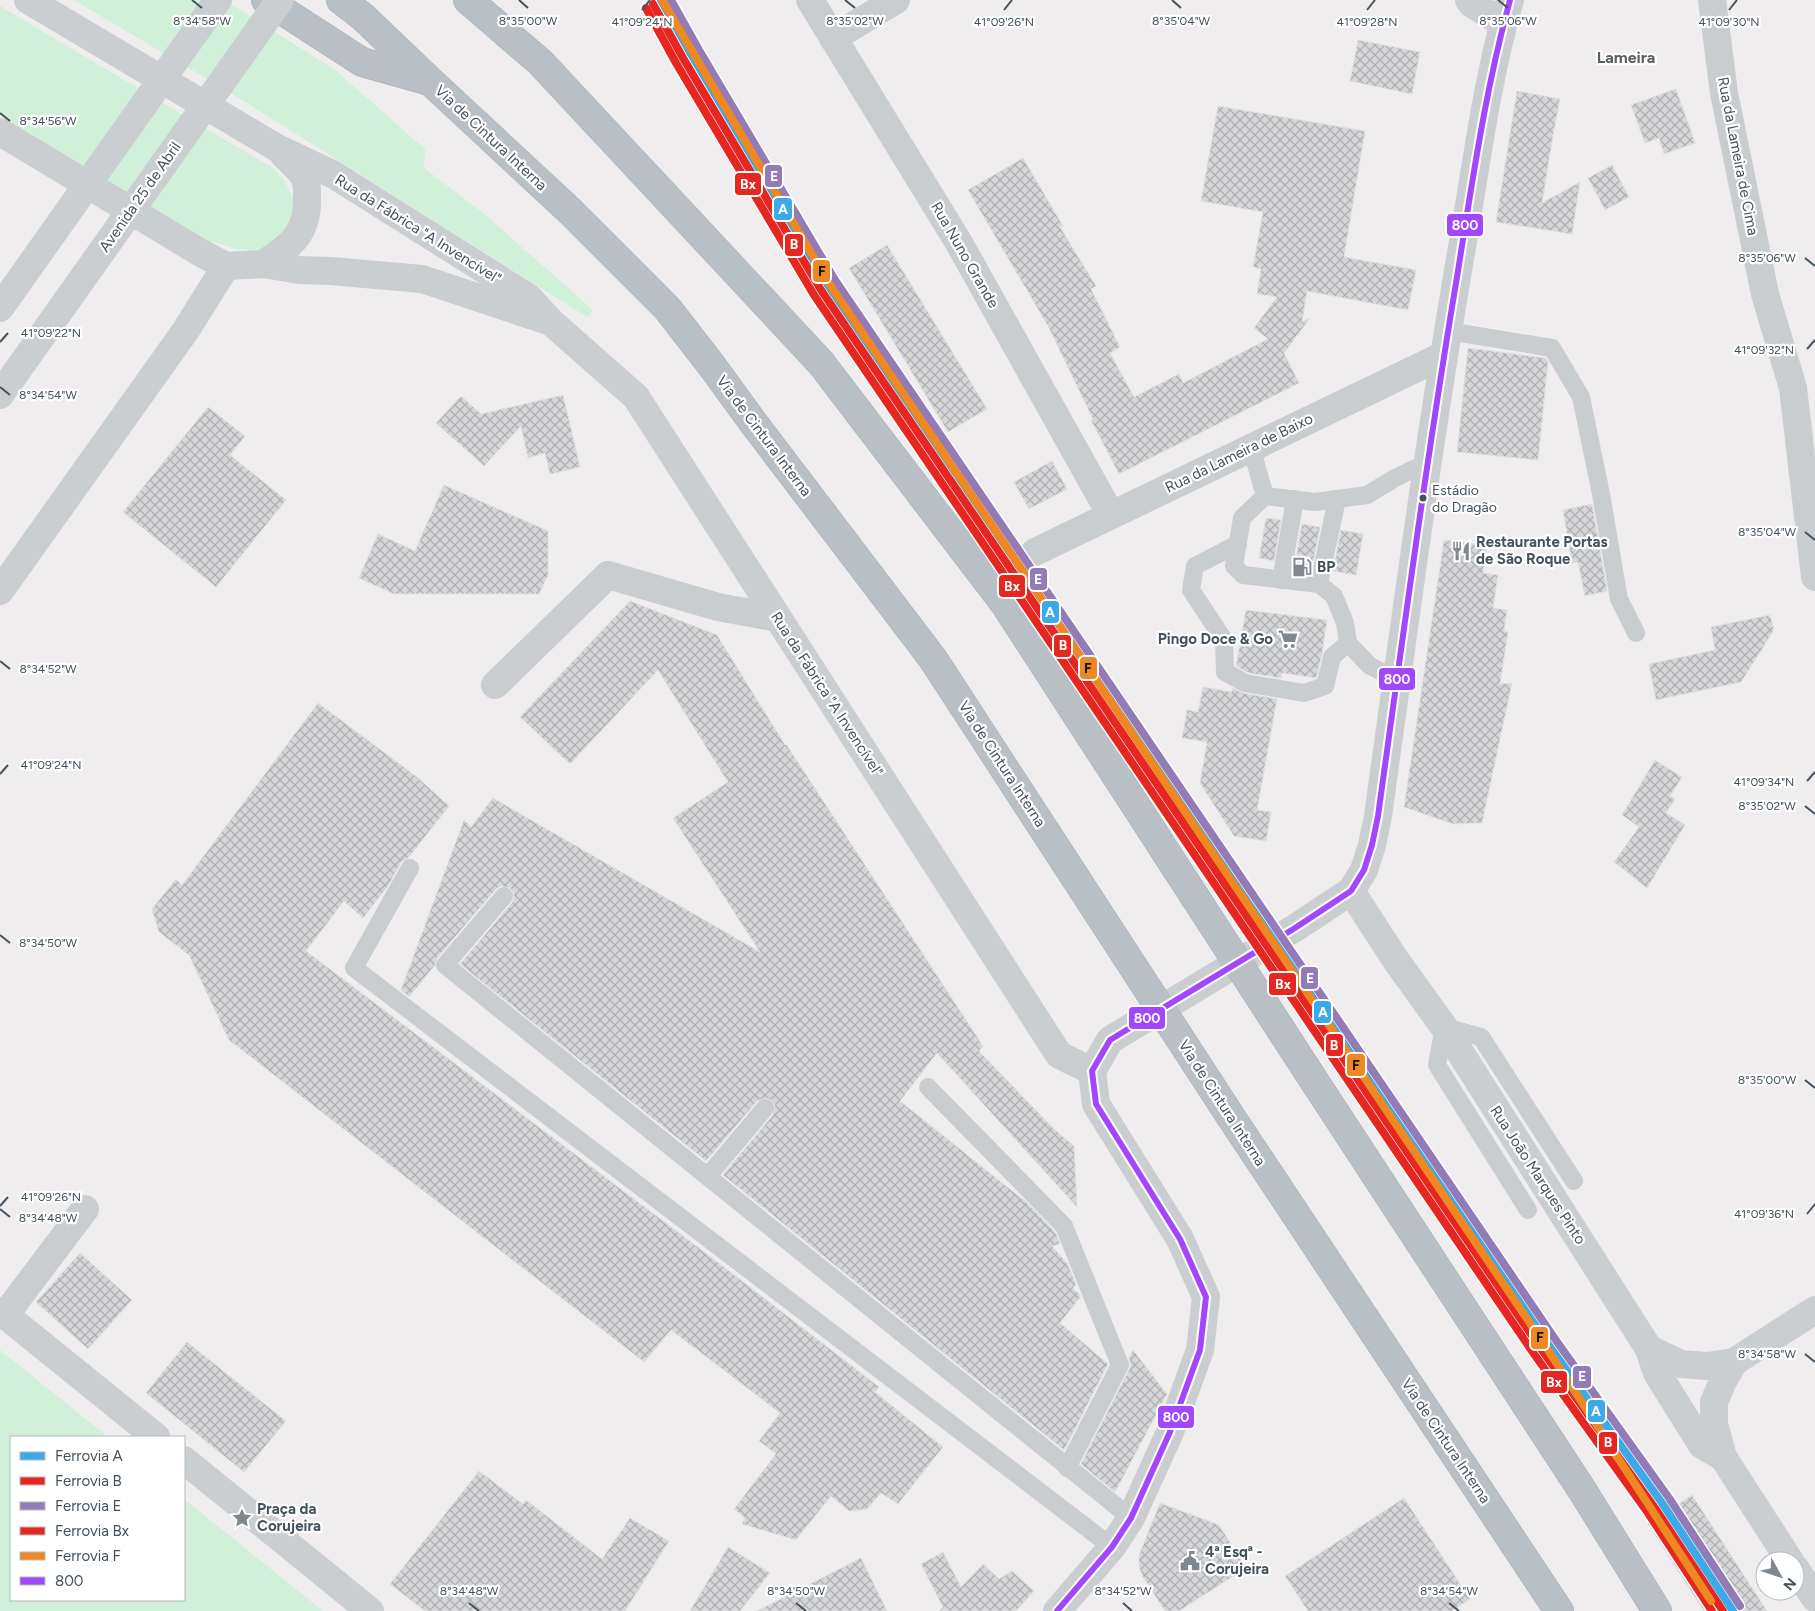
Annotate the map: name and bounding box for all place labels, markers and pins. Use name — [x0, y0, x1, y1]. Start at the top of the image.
place label: Estádio do Dragão — [1432, 482, 1497, 516]
marker: Estádio do Dragão — [1418, 493, 1428, 503]
place label: Restaurante Portas de São Roque — [1476, 533, 1608, 568]
restaurant icon: Restaurante Portas de São Roque — [1450, 540, 1472, 562]
fuel station icon: BP — [1291, 556, 1313, 578]
place label: BP — [1317, 558, 1335, 576]
supermarket icon: Pingo Doce & Go — [1277, 628, 1299, 650]
place label: Pingo Doce & Go — [1158, 630, 1273, 648]
place label: Praça da Corujeira — [257, 1500, 321, 1535]
place icon: Praça da Corujeira — [231, 1507, 253, 1529]
place label: 4ª Esqª - Corujeira — [1205, 1543, 1269, 1578]
public building icon: 4ª Esqª - Corujeira — [1179, 1550, 1201, 1572]

